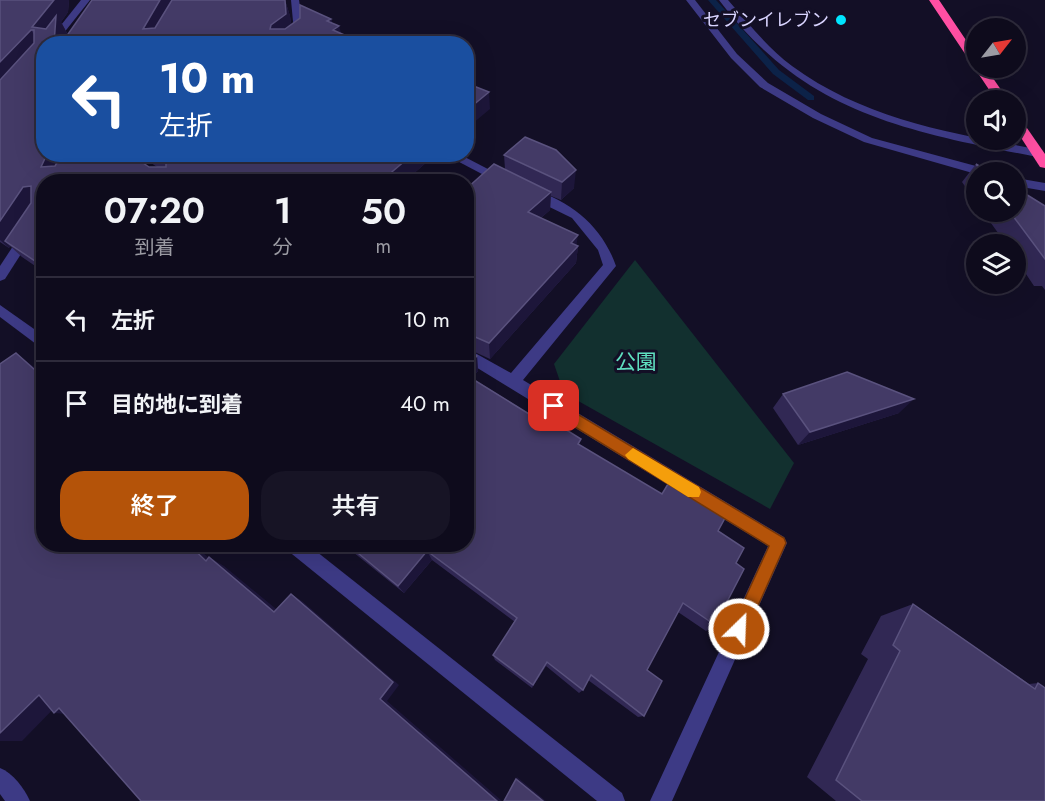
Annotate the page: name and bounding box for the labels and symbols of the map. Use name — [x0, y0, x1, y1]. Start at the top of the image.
place label: セブンイレブン — [703, 7, 829, 33]
marker: セブンイレブン — [834, 13, 848, 27]
north arrow — [966, 18, 1026, 78]
park label: 公園 — [615, 347, 657, 377]
pin — [528, 380, 579, 431]
position arrow — [707, 597, 771, 661]

